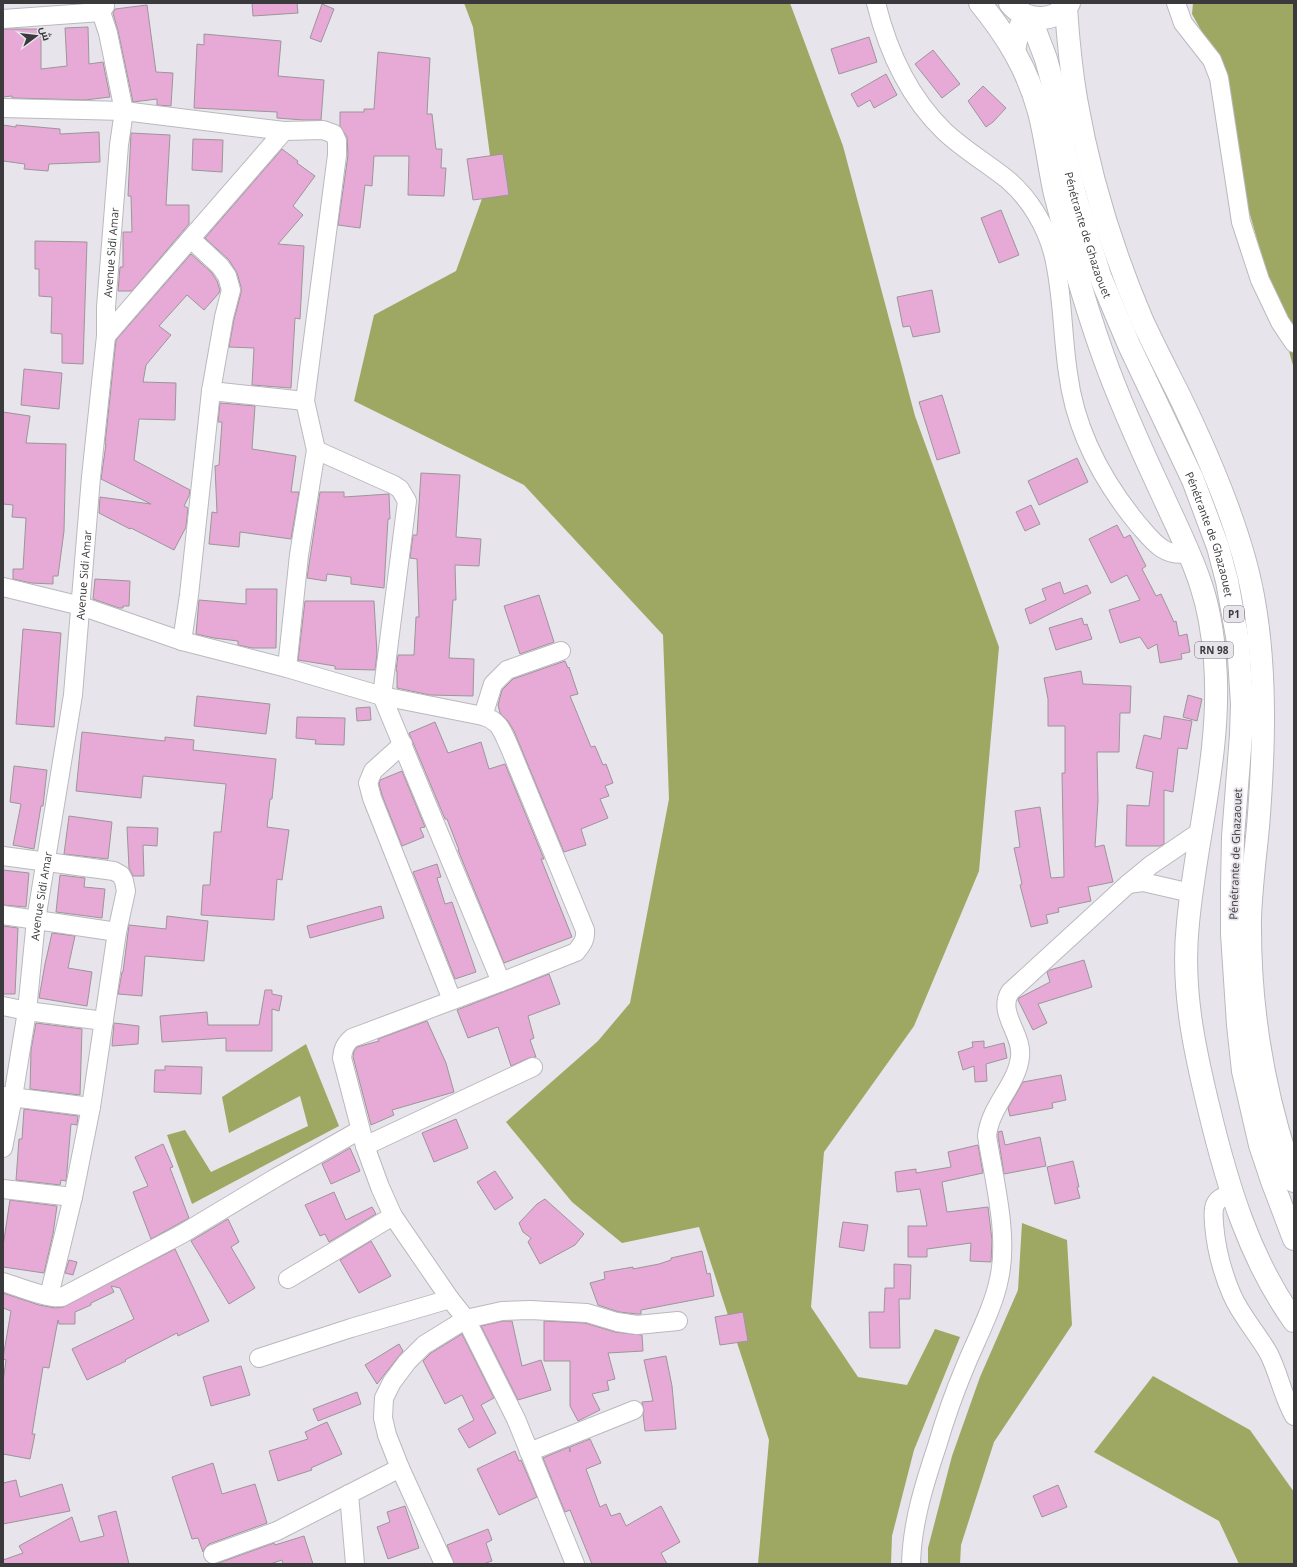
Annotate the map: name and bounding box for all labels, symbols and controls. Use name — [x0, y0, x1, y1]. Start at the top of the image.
north arrow — [16, 16, 56, 56]
text: ش — [37, 25, 55, 42]
street label: Pénétrante de Ghazaouet — [1062, 170, 1116, 300]
street label: Avenue Sidi Amar — [99, 206, 122, 298]
street label: Pénétrante de Ghazaouet — [1182, 469, 1237, 598]
street label: Avenue Sidi Amar — [72, 529, 94, 621]
road number: P1 — [1224, 606, 1244, 622]
road number: RN 98 — [1195, 642, 1233, 658]
street label: Pénétrante de Ghazaouet — [1225, 788, 1245, 920]
street label: Avenue Sidi Amar — [27, 850, 55, 941]

